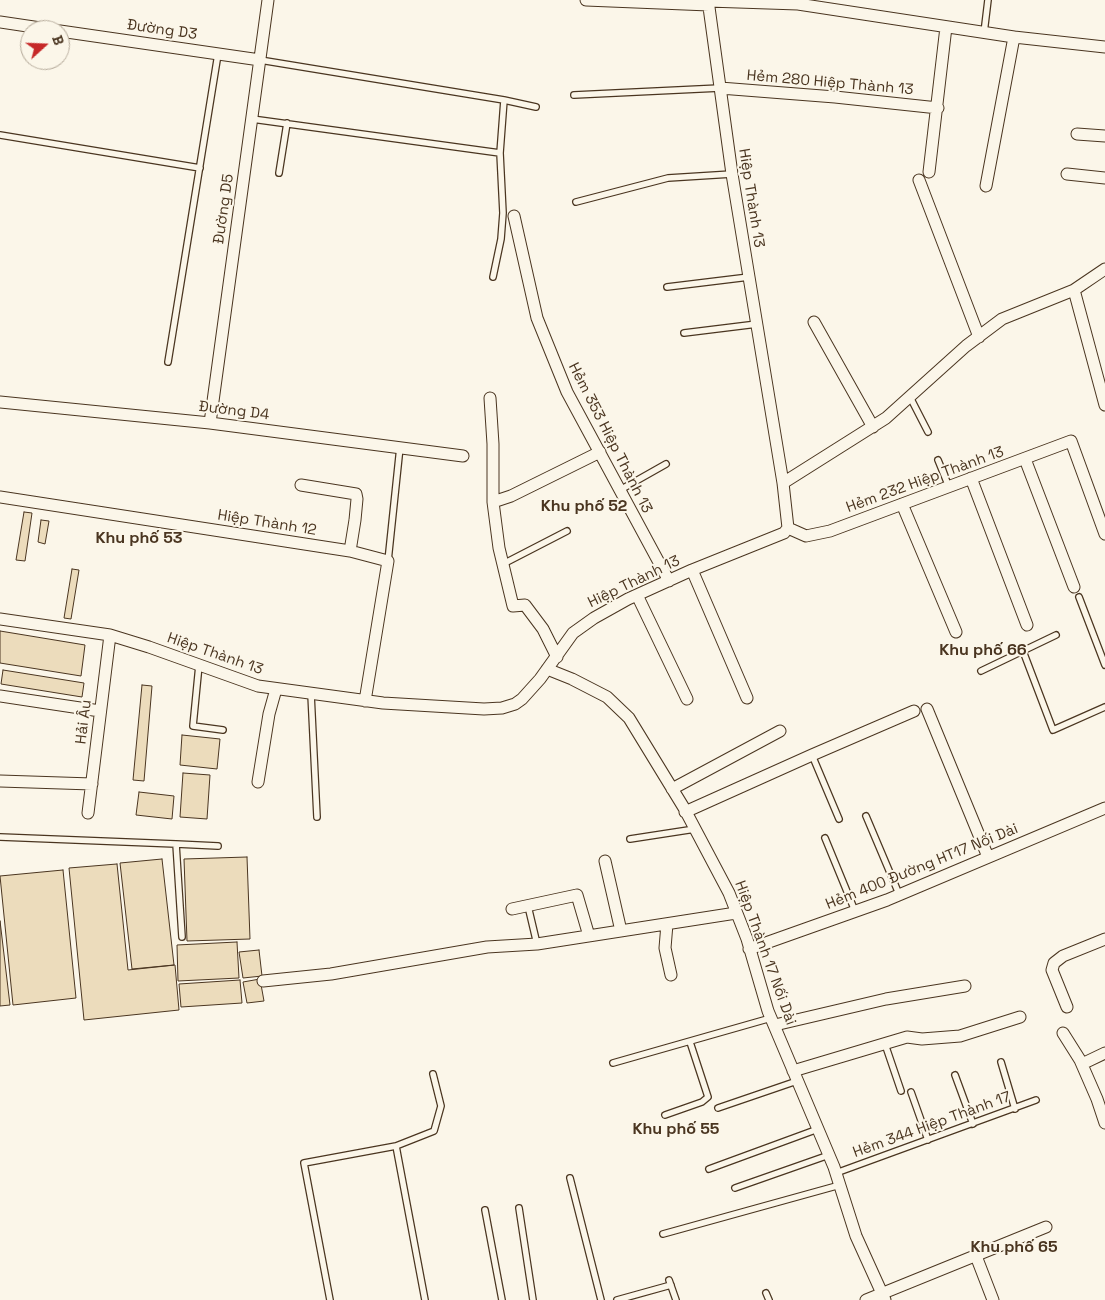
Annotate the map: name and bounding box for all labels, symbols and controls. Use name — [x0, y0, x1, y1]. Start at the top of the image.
street label: Đường D3 — [126, 16, 198, 44]
north arrow — [20, 20, 70, 70]
text: B — [48, 33, 68, 48]
street label: Hẻm 280 Hiệp Thành 13 — [746, 67, 914, 99]
street label: Hiệp Thành 13 — [734, 147, 768, 249]
street label: Đường D5 — [210, 173, 238, 245]
street label: Hẻm 353 Hiệp Thành 13 — [564, 360, 656, 516]
street label: Đường D4 — [198, 398, 270, 424]
street label: Hẻm 232 Hiệp Thành 13 — [844, 443, 1006, 517]
district label: Khu phố 52 — [541, 497, 627, 517]
street label: Hiệp Thành 12 — [216, 506, 318, 540]
district label: Khu phố 53 — [96, 529, 182, 549]
street label: Hiệp Thành 13 — [585, 552, 683, 612]
street label: Hiệp Thành 13 — [165, 629, 265, 679]
district label: Khu phố 66 — [939, 641, 1027, 661]
street label: Hải Âu — [72, 699, 96, 745]
street label: Hẻm 400 Đường HT17 Nối Dài — [823, 820, 1021, 914]
street label: Hiệp Thành 17 Nối Dài — [730, 878, 800, 1028]
street label: Hẻm 344 Hiệp Thành 17 — [851, 1088, 1013, 1162]
district label: Khu phố 55 — [633, 1120, 719, 1140]
district label: Khu phố 65 — [970, 1238, 1058, 1258]

